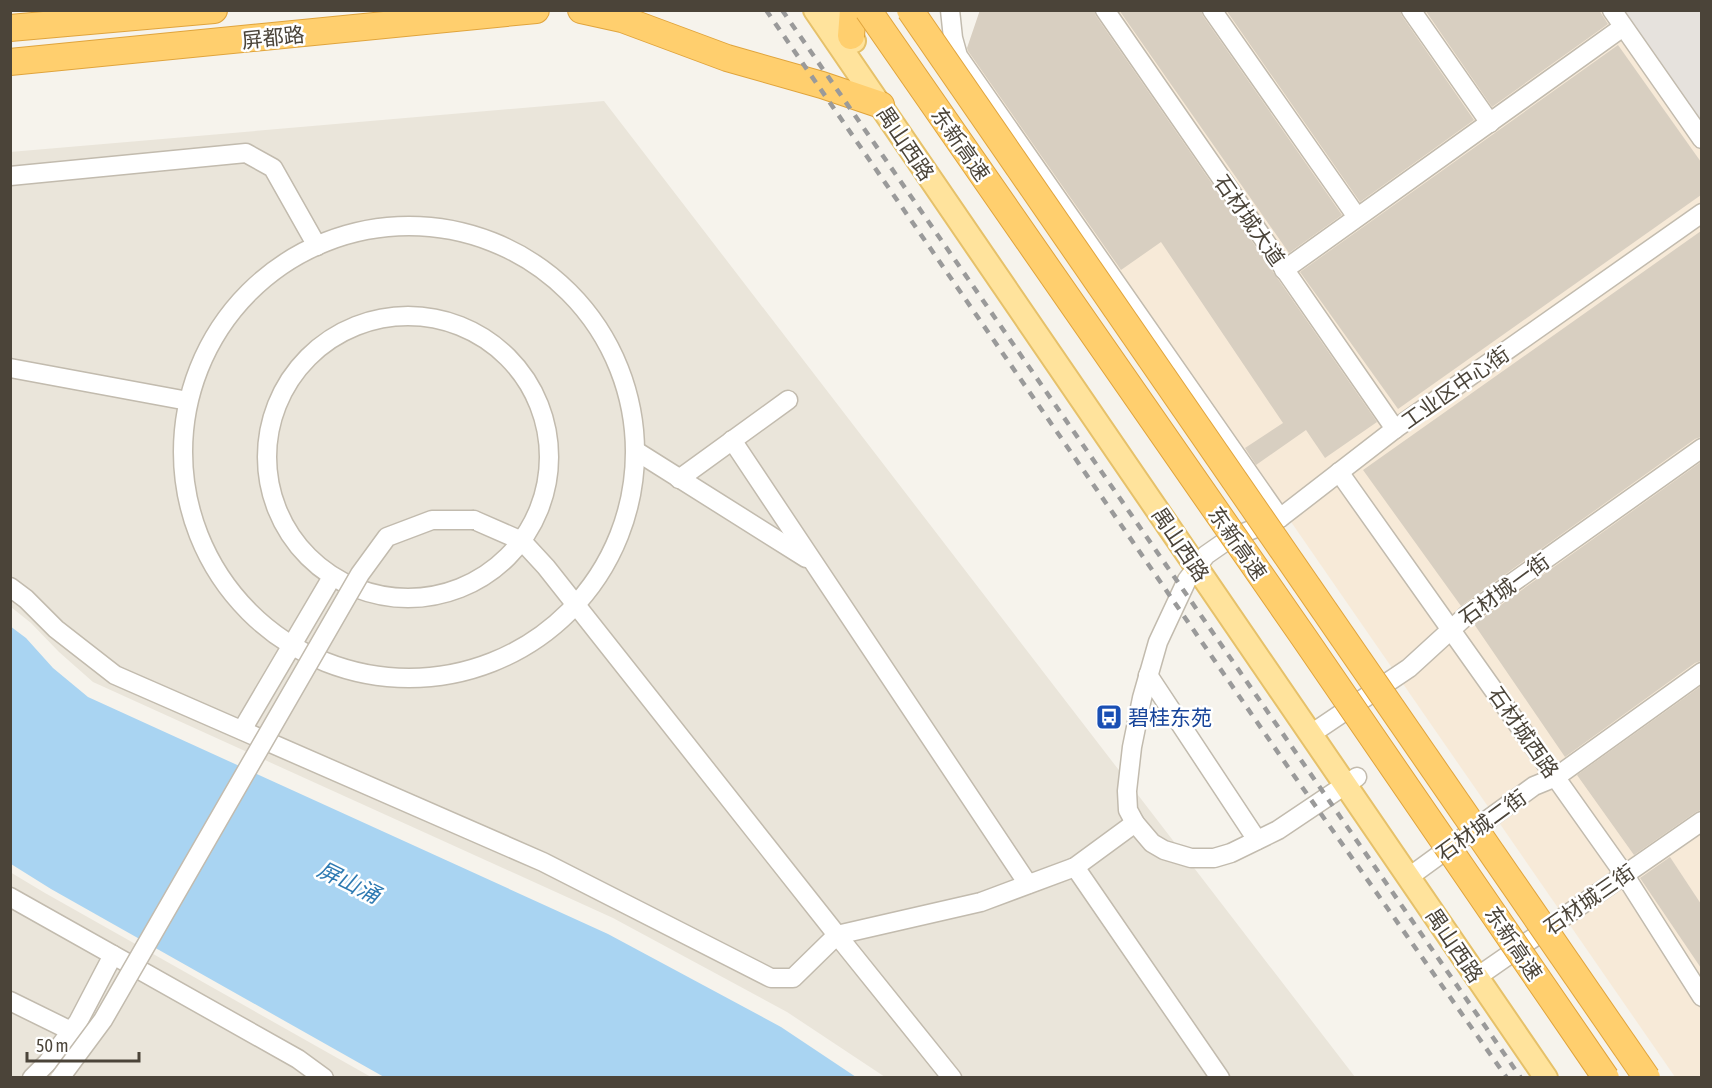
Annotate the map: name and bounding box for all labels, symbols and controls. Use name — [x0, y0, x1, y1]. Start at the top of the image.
street label: 屏都路 — [240, 22, 306, 52]
street label: 禺山西路 — [873, 101, 939, 185]
street label: 东新高速 — [927, 103, 995, 185]
street label: 石材城大道 — [1210, 170, 1290, 270]
street label: 工业区中心街 — [1397, 341, 1513, 433]
street label: 禺山西路 — [1148, 502, 1214, 586]
street label: 东新高速 — [1204, 502, 1272, 584]
street label: 石材城一街 — [1454, 548, 1554, 630]
street label: 石材城西路 — [1484, 682, 1564, 782]
bus stop icon: 碧桂东苑 — [1094, 702, 1124, 732]
place label: 碧桂东苑 — [1128, 705, 1212, 729]
street label: 石材城二街 — [1431, 784, 1531, 866]
water label: 屏山涌 — [314, 856, 387, 909]
street label: 石材城三街 — [1539, 859, 1639, 939]
street label: 东新高速 — [1481, 901, 1547, 985]
street label: 禺山西路 — [1422, 903, 1488, 987]
scale bar — [27, 1025, 140, 1063]
text: 50 m — [36, 1035, 68, 1056]

